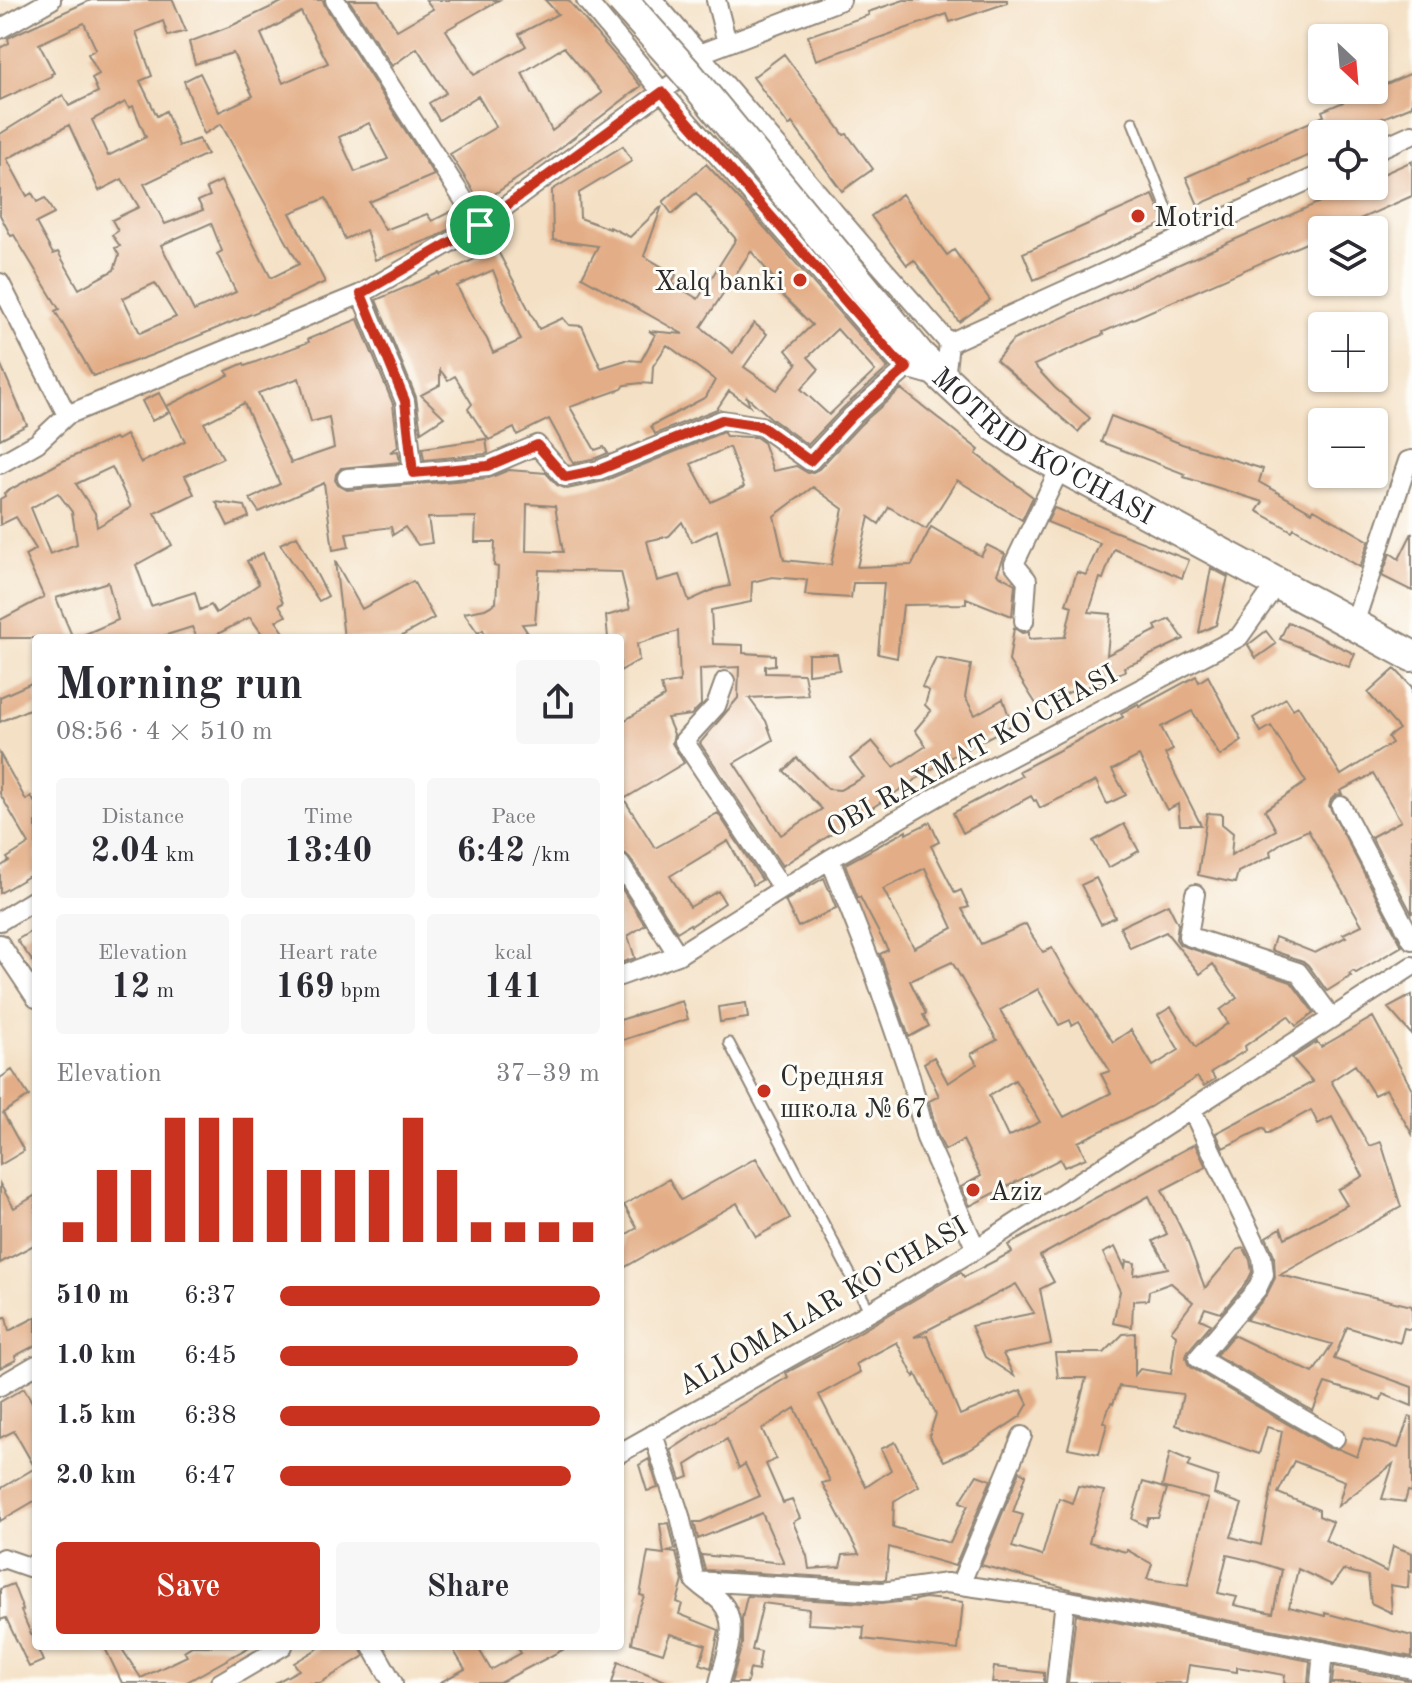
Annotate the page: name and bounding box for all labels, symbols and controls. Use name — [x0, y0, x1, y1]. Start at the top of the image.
north arrow — [1308, 24, 1388, 104]
map controls — [1308, 24, 1388, 488]
button: locate — [1308, 120, 1388, 200]
pin — [446, 191, 514, 259]
icon: arrive — [458, 203, 502, 247]
place label: Motrid — [1154, 205, 1235, 233]
marker: Motrid — [1129, 207, 1147, 225]
button: layers — [1308, 216, 1388, 296]
place label: Xalq banki — [654, 269, 784, 297]
marker: Xalq banki — [791, 271, 809, 289]
button: + — [1308, 312, 1388, 392]
street label: MOTRID KO'CHASI — [926, 364, 1158, 531]
button: − — [1308, 408, 1388, 488]
button: share — [516, 660, 600, 744]
street label: OBI RAXMAT KO'CHASI — [822, 661, 1122, 844]
text: Morning run — [56, 664, 303, 708]
text: 08:56 · 4 × 510 m — [56, 719, 273, 745]
text: Distance — [101, 806, 184, 828]
text: Time — [303, 806, 353, 828]
text: Pace — [491, 806, 536, 828]
text: 2.04 — [91, 835, 159, 869]
text: 13:40 — [284, 835, 372, 869]
text: 6:42 — [456, 835, 525, 869]
text: km — [159, 844, 195, 866]
text: /km — [525, 844, 570, 866]
text: Elevation — [98, 942, 187, 964]
text: Heart rate — [279, 942, 377, 964]
text: kcal — [494, 942, 532, 964]
text: 12 — [111, 971, 151, 1005]
text: 169 — [275, 971, 334, 1005]
text: 141 — [484, 971, 543, 1005]
text: m — [151, 980, 174, 1002]
text: bpm — [334, 980, 381, 1002]
text: Elevation — [56, 1061, 162, 1087]
text: 37–39 m — [496, 1061, 600, 1087]
place label: Средняя школа №67 — [780, 1064, 927, 1124]
marker: Средняя школа №67 — [755, 1082, 773, 1100]
place label: Aziz — [989, 1179, 1043, 1207]
marker: Aziz — [964, 1181, 982, 1199]
street label: ALLOMALAR KO'CHASI — [674, 1213, 973, 1402]
text: 510 m — [56, 1283, 129, 1309]
text: 6:37 — [184, 1283, 237, 1309]
text: 1.0 km — [56, 1343, 136, 1369]
text: 6:45 — [184, 1343, 237, 1369]
text: 1.5 km — [56, 1403, 136, 1429]
text: 6:38 — [184, 1403, 237, 1429]
text: 2.0 km — [56, 1463, 136, 1489]
text: 6:47 — [184, 1463, 237, 1489]
button: Save — [56, 1542, 320, 1634]
button: Share — [336, 1542, 600, 1634]

